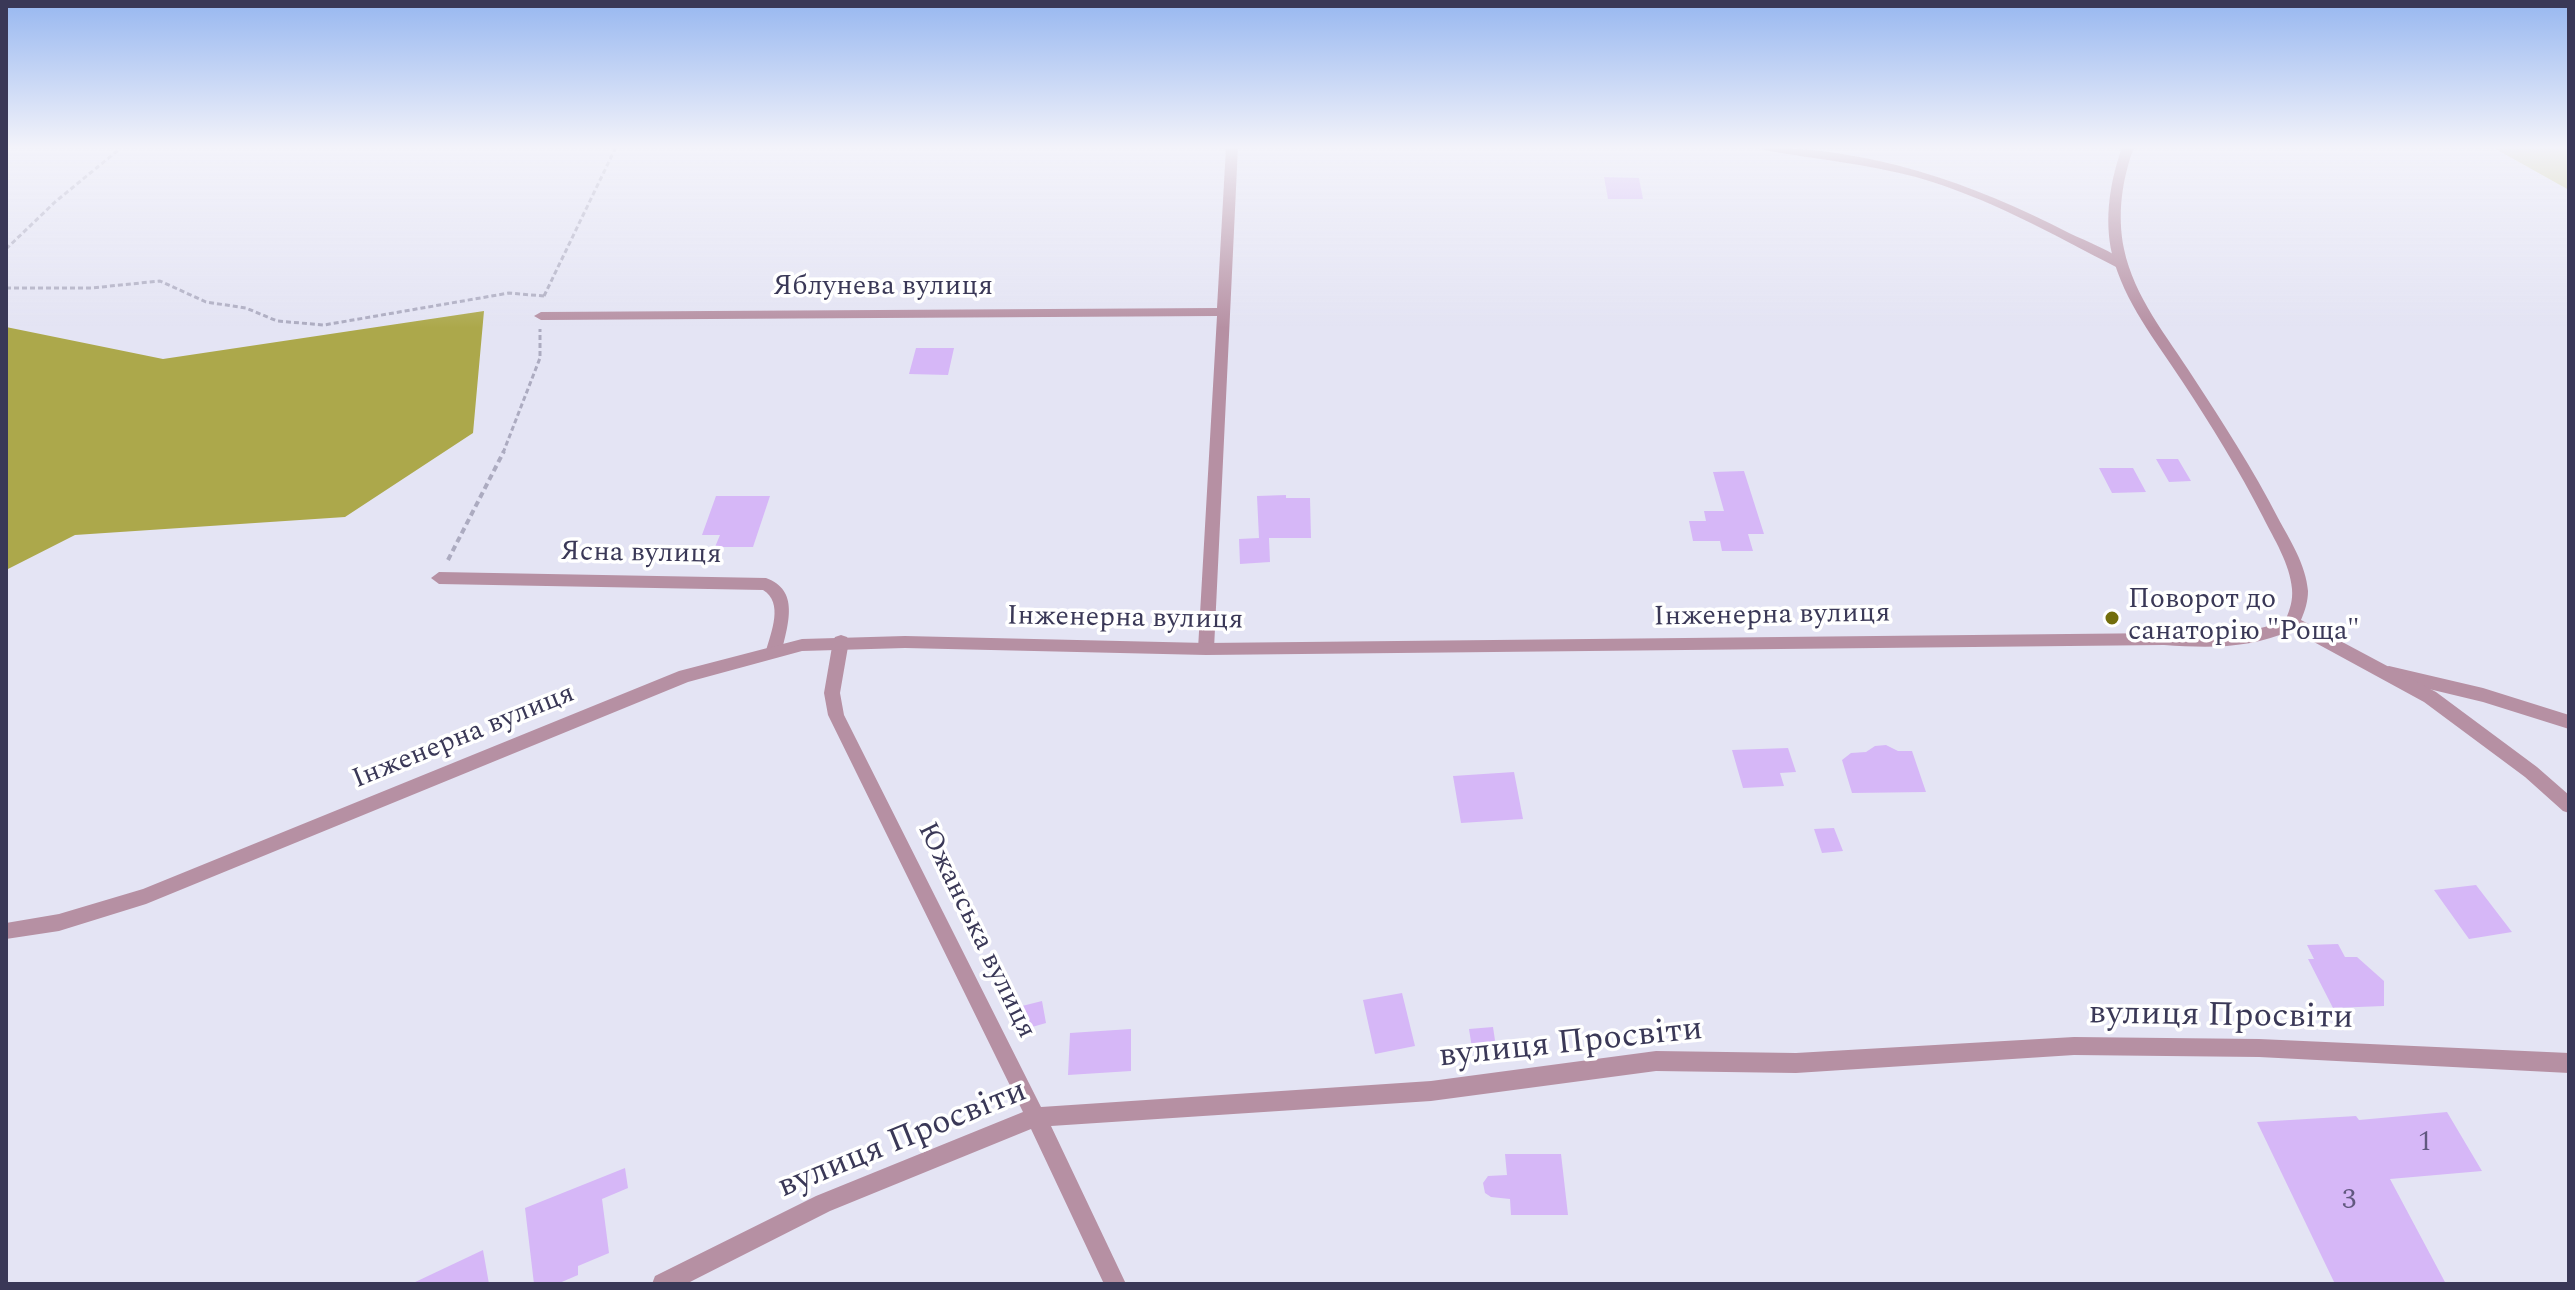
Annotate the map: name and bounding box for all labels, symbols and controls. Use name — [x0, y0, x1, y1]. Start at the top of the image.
street label: Яблунева вулиця — [773, 272, 993, 306]
street label: Ясна вулиця — [560, 537, 722, 573]
place label: Поворот до санаторію "Роща" — [2128, 585, 2360, 651]
street label: Інженерна вулиця — [1653, 598, 1891, 636]
street label: Інженерна вулиця — [1006, 601, 1244, 639]
marker: Поворот до санаторію "Роща" — [2103, 609, 2121, 627]
street label: Інженерна вулиця — [348, 678, 580, 798]
street label: Южанська вулиця — [908, 818, 1042, 1044]
street label: вулиця Просвіти — [2088, 995, 2354, 1041]
street label: вулиця Просвіти — [1437, 1011, 1705, 1079]
street label: вулиця Просвіти — [773, 1073, 1033, 1209]
house number: 1 — [2418, 1128, 2432, 1162]
house number: 3 — [2342, 1186, 2356, 1220]

